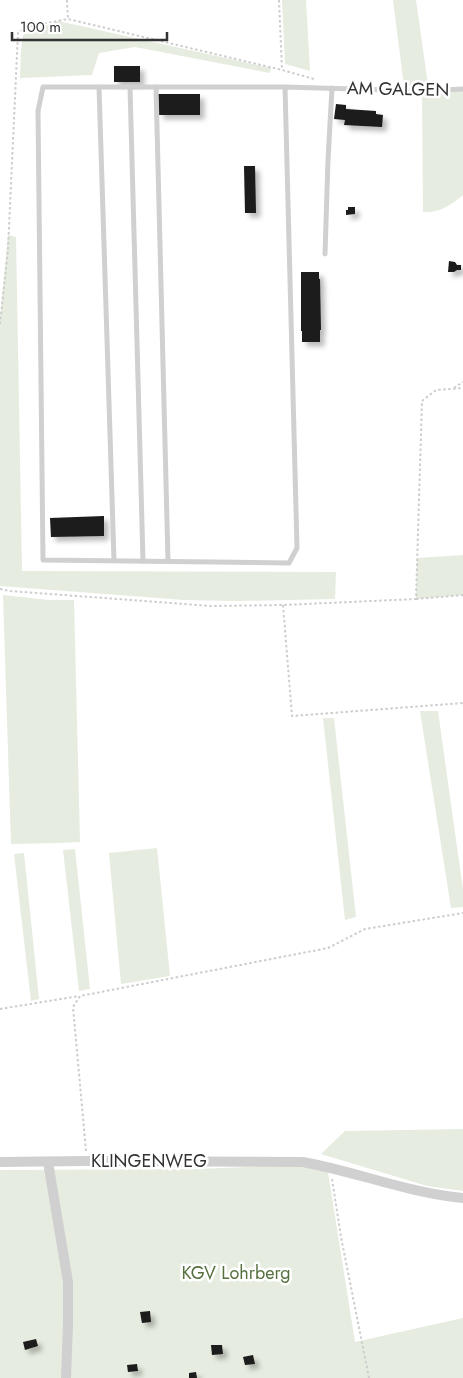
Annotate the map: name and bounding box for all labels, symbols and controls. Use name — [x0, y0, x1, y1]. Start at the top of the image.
scale bar — [12, 10, 168, 42]
text: 100 m — [20, 16, 61, 38]
street label: AM GALGEN — [347, 75, 449, 103]
street label: KLINGENWEG — [91, 1148, 207, 1174]
park label: KGV Lohrberg — [181, 1260, 291, 1286]

